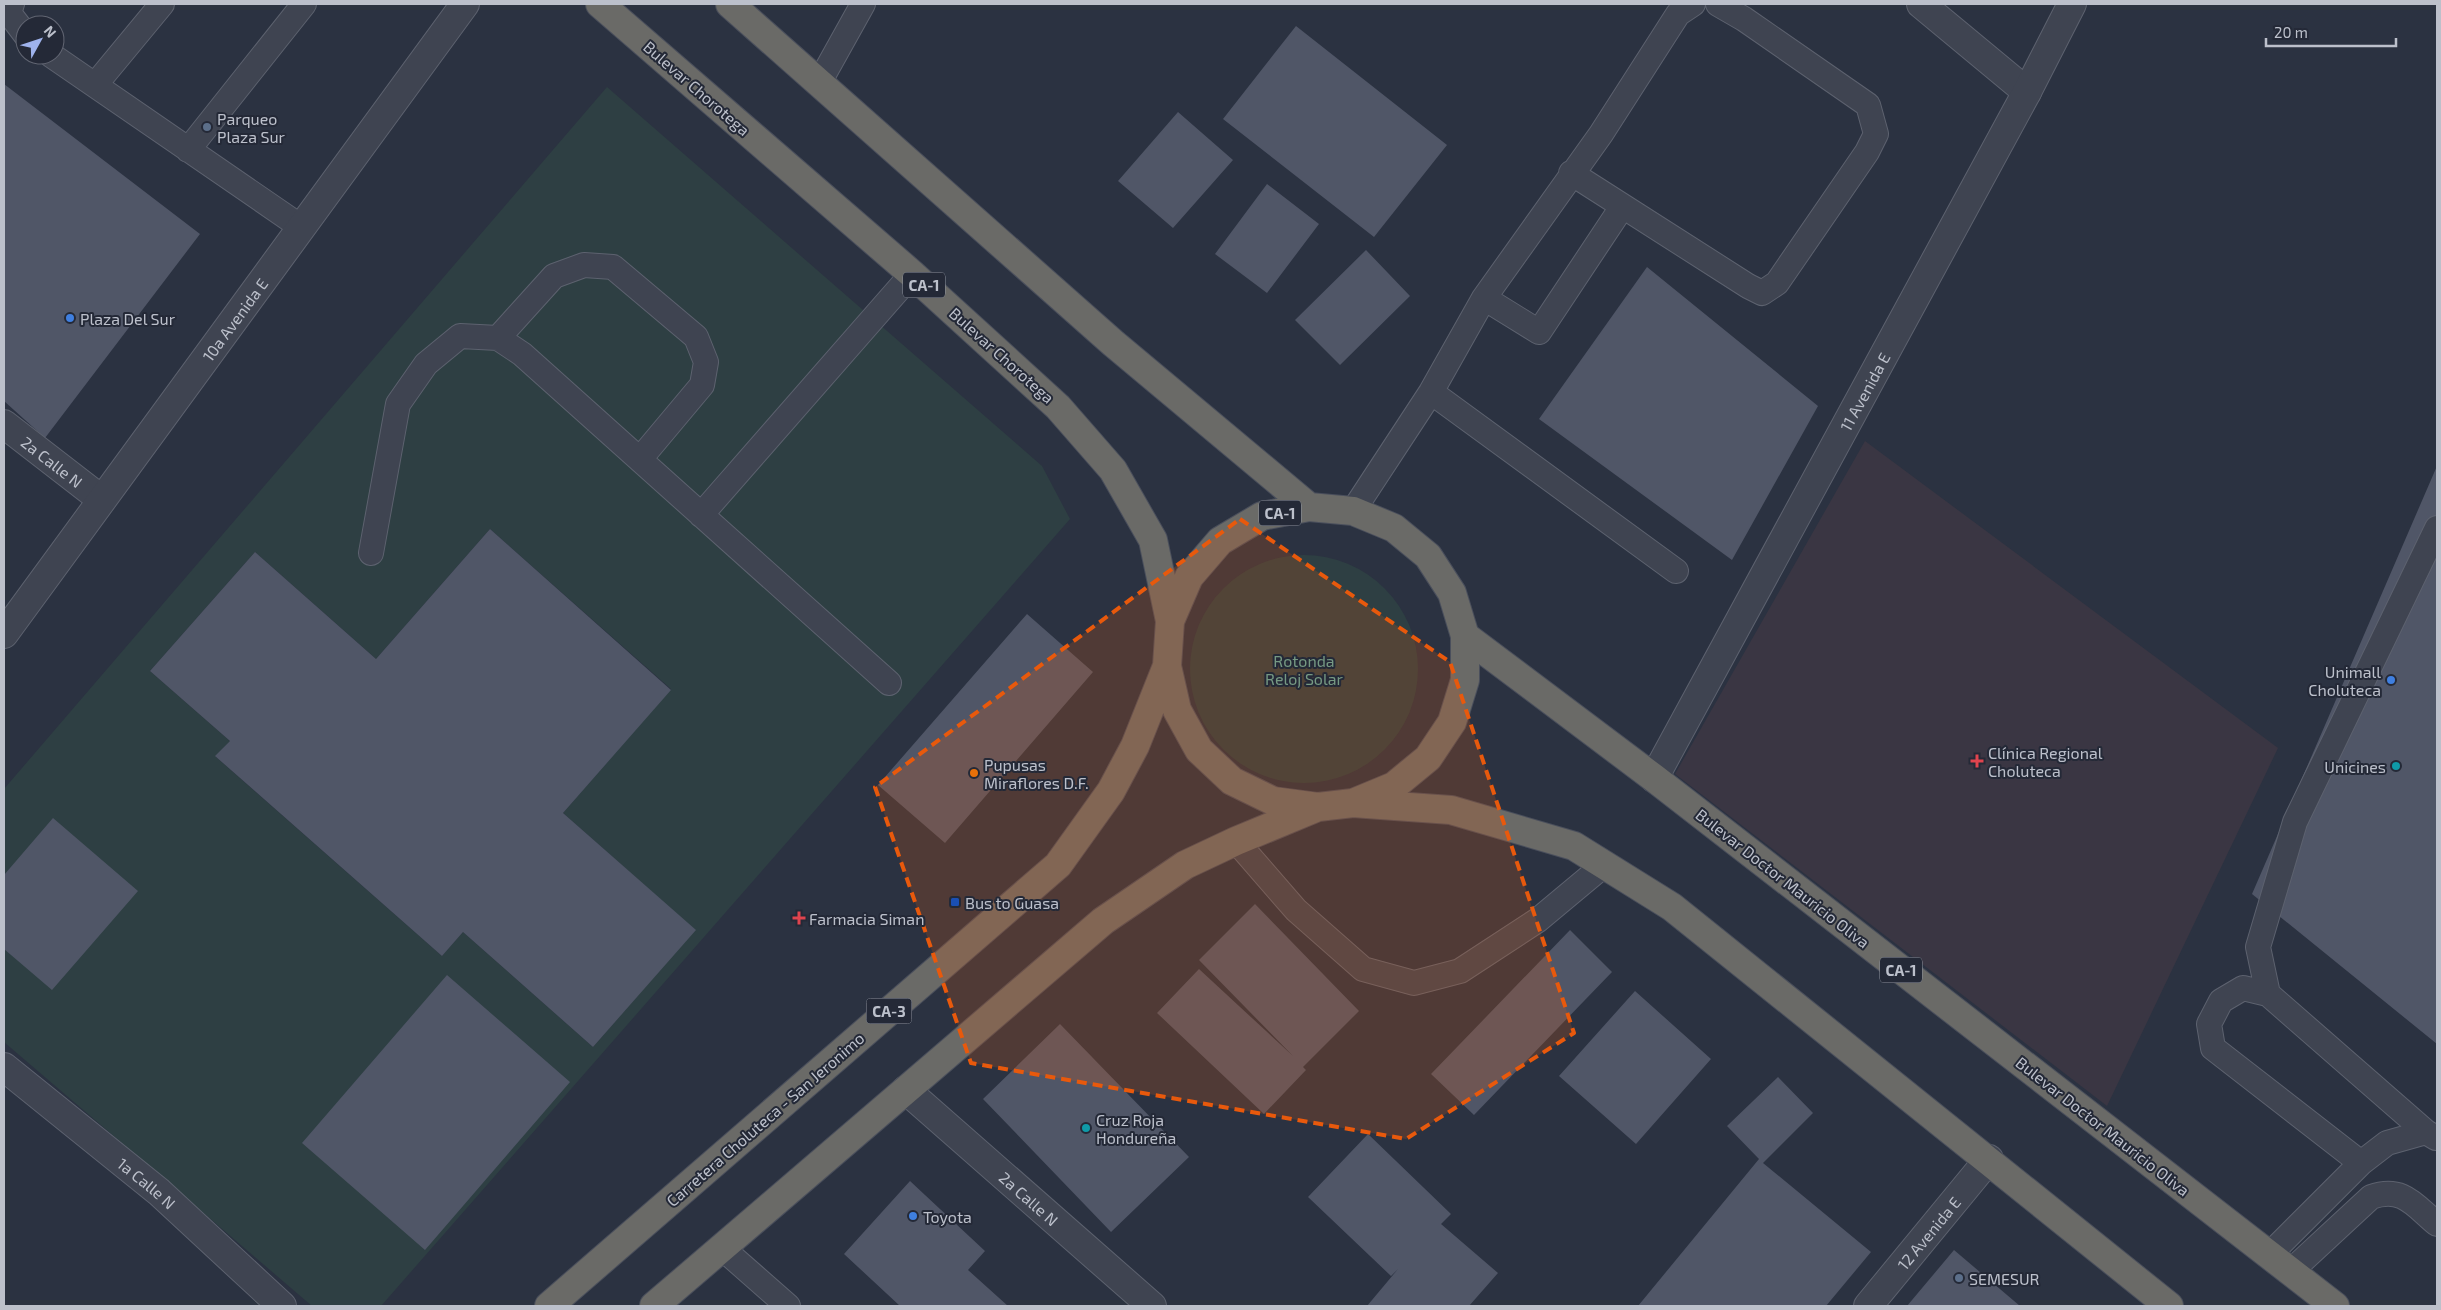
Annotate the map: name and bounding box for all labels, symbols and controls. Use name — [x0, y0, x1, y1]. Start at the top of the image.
north arrow — [15, 15, 65, 65]
scale bar — [2266, 15, 2396, 47]
text: N — [41, 22, 60, 41]
text: 20 m — [2274, 23, 2308, 41]
street label: Bulevar Chorotega — [640, 37, 754, 139]
place label: Parqueo Plaza Sur — [217, 109, 286, 146]
marker: Parqueo Plaza Sur — [201, 121, 213, 133]
road number: CA-1 — [903, 272, 945, 298]
street label: 10a Avenida E — [198, 274, 271, 365]
street label: Bulevar Chorotega — [946, 303, 1058, 407]
place label: Plaza Del Sur — [80, 309, 176, 328]
marker: Plaza Del Sur — [64, 312, 76, 324]
street label: 11 Avenida E — [1835, 349, 1893, 434]
street label: 2a Calle N — [18, 432, 87, 491]
road number: CA-1 — [1259, 500, 1301, 526]
park label: Rotonda Reloj Solar — [1265, 651, 1343, 689]
place label: Unimall Choluteca — [2308, 662, 2381, 699]
marker: Unimall Choluteca — [2385, 674, 2397, 686]
place label: Clínica Regional Choluteca — [1988, 743, 2103, 780]
marker: Clínica Regional Choluteca — [1970, 754, 1984, 768]
place label: Pupusas Miraflores D.F. — [984, 755, 1089, 792]
place label: Unicines — [2324, 757, 2386, 776]
marker: Unicines — [2390, 760, 2402, 772]
marker: Pupusas Miraflores D.F. — [968, 767, 980, 779]
street label: Bulevar Doctor Mauricio Oliva — [1692, 804, 1874, 952]
place label: Bus to Guasa — [965, 893, 1059, 912]
marker: Bus to Guasa — [949, 896, 961, 908]
place label: Farmacia Siman — [809, 909, 924, 928]
marker: Farmacia Siman — [793, 912, 805, 924]
road number: CA-1 — [1880, 958, 1922, 982]
road number: CA-3 — [866, 998, 912, 1024]
street label: Carretera Choluteca - San Jeronimo — [662, 1028, 868, 1210]
street label: Bulevar Doctor Mauricio Oliva — [2012, 1052, 2194, 1200]
place label: Cruz Roja Hondureña — [1096, 1110, 1176, 1147]
marker: Cruz Roja Hondureña — [1080, 1122, 1092, 1134]
street label: 1a Calle N — [114, 1153, 180, 1212]
street label: 2a Calle N — [996, 1167, 1063, 1229]
street label: 12 Avenida E — [1893, 1192, 1964, 1273]
place label: Toyota — [923, 1207, 972, 1226]
marker: Toyota — [907, 1210, 919, 1222]
place label: SEMESUR — [1969, 1269, 2040, 1288]
marker: SEMESUR — [1953, 1272, 1965, 1284]

